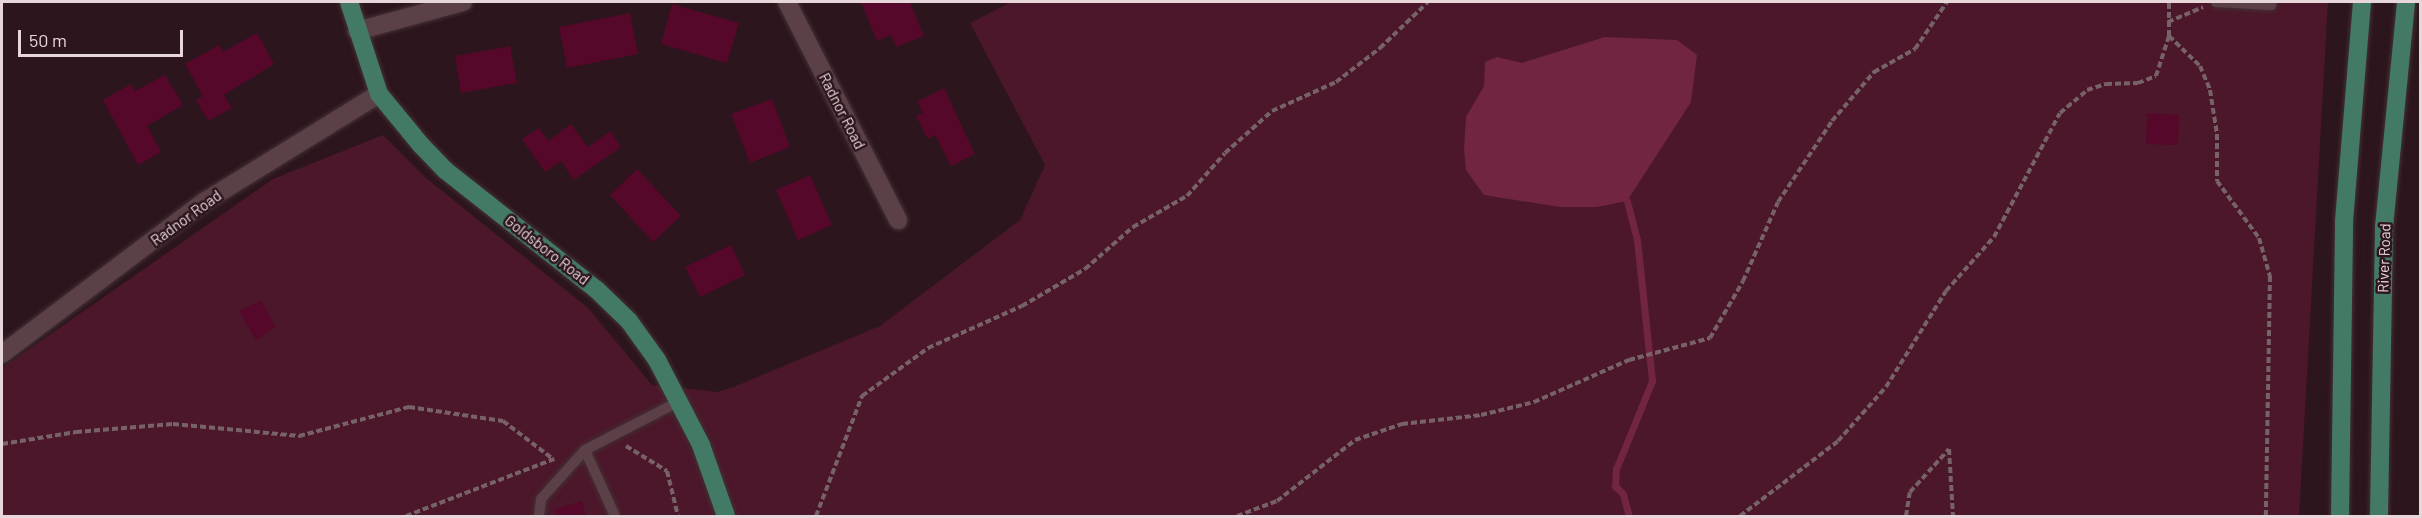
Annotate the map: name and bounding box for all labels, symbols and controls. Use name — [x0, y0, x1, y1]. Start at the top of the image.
scale bar — [21, 18, 186, 56]
text: 50 m — [29, 29, 67, 51]
street label: Radnor Road — [815, 70, 869, 152]
street label: Radnor Road — [147, 186, 225, 250]
street label: Goldsboro Road — [501, 211, 593, 289]
street label: River Road — [2374, 223, 2394, 293]

